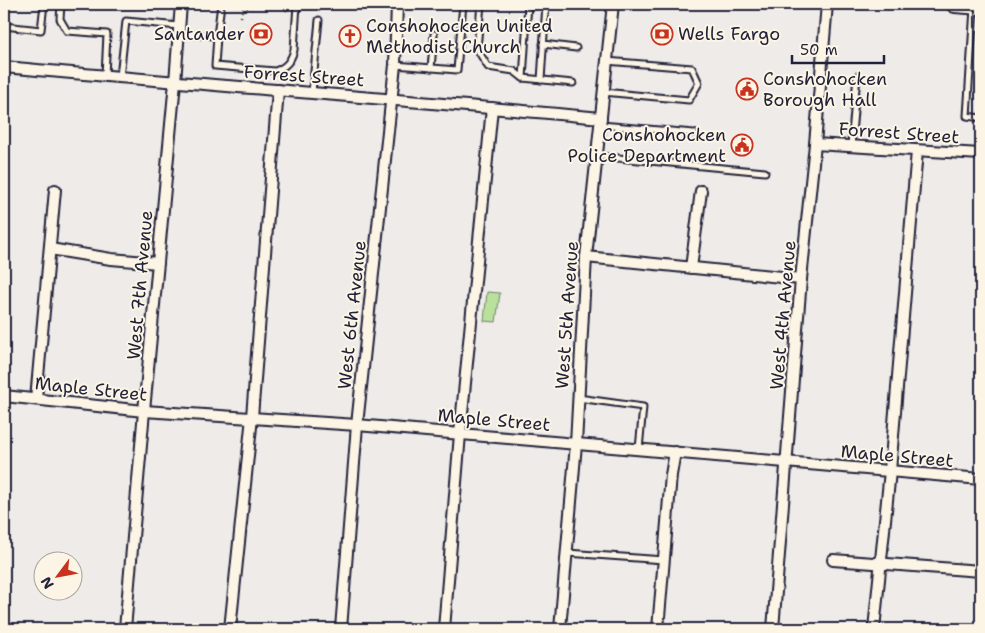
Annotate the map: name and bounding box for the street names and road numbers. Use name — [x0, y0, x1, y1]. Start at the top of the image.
street label: Forrest Street — [243, 60, 365, 92]
street label: Forrest Street — [838, 117, 960, 149]
street label: West 7th Avenue — [122, 209, 158, 361]
street label: West 6th Avenue — [332, 239, 372, 391]
street label: West 4th Avenue — [765, 239, 801, 391]
street label: West 5th Avenue — [550, 240, 584, 390]
street label: Maple Street — [34, 371, 149, 407]
street label: Maple Street — [437, 403, 551, 437]
street label: Maple Street — [840, 439, 954, 473]

